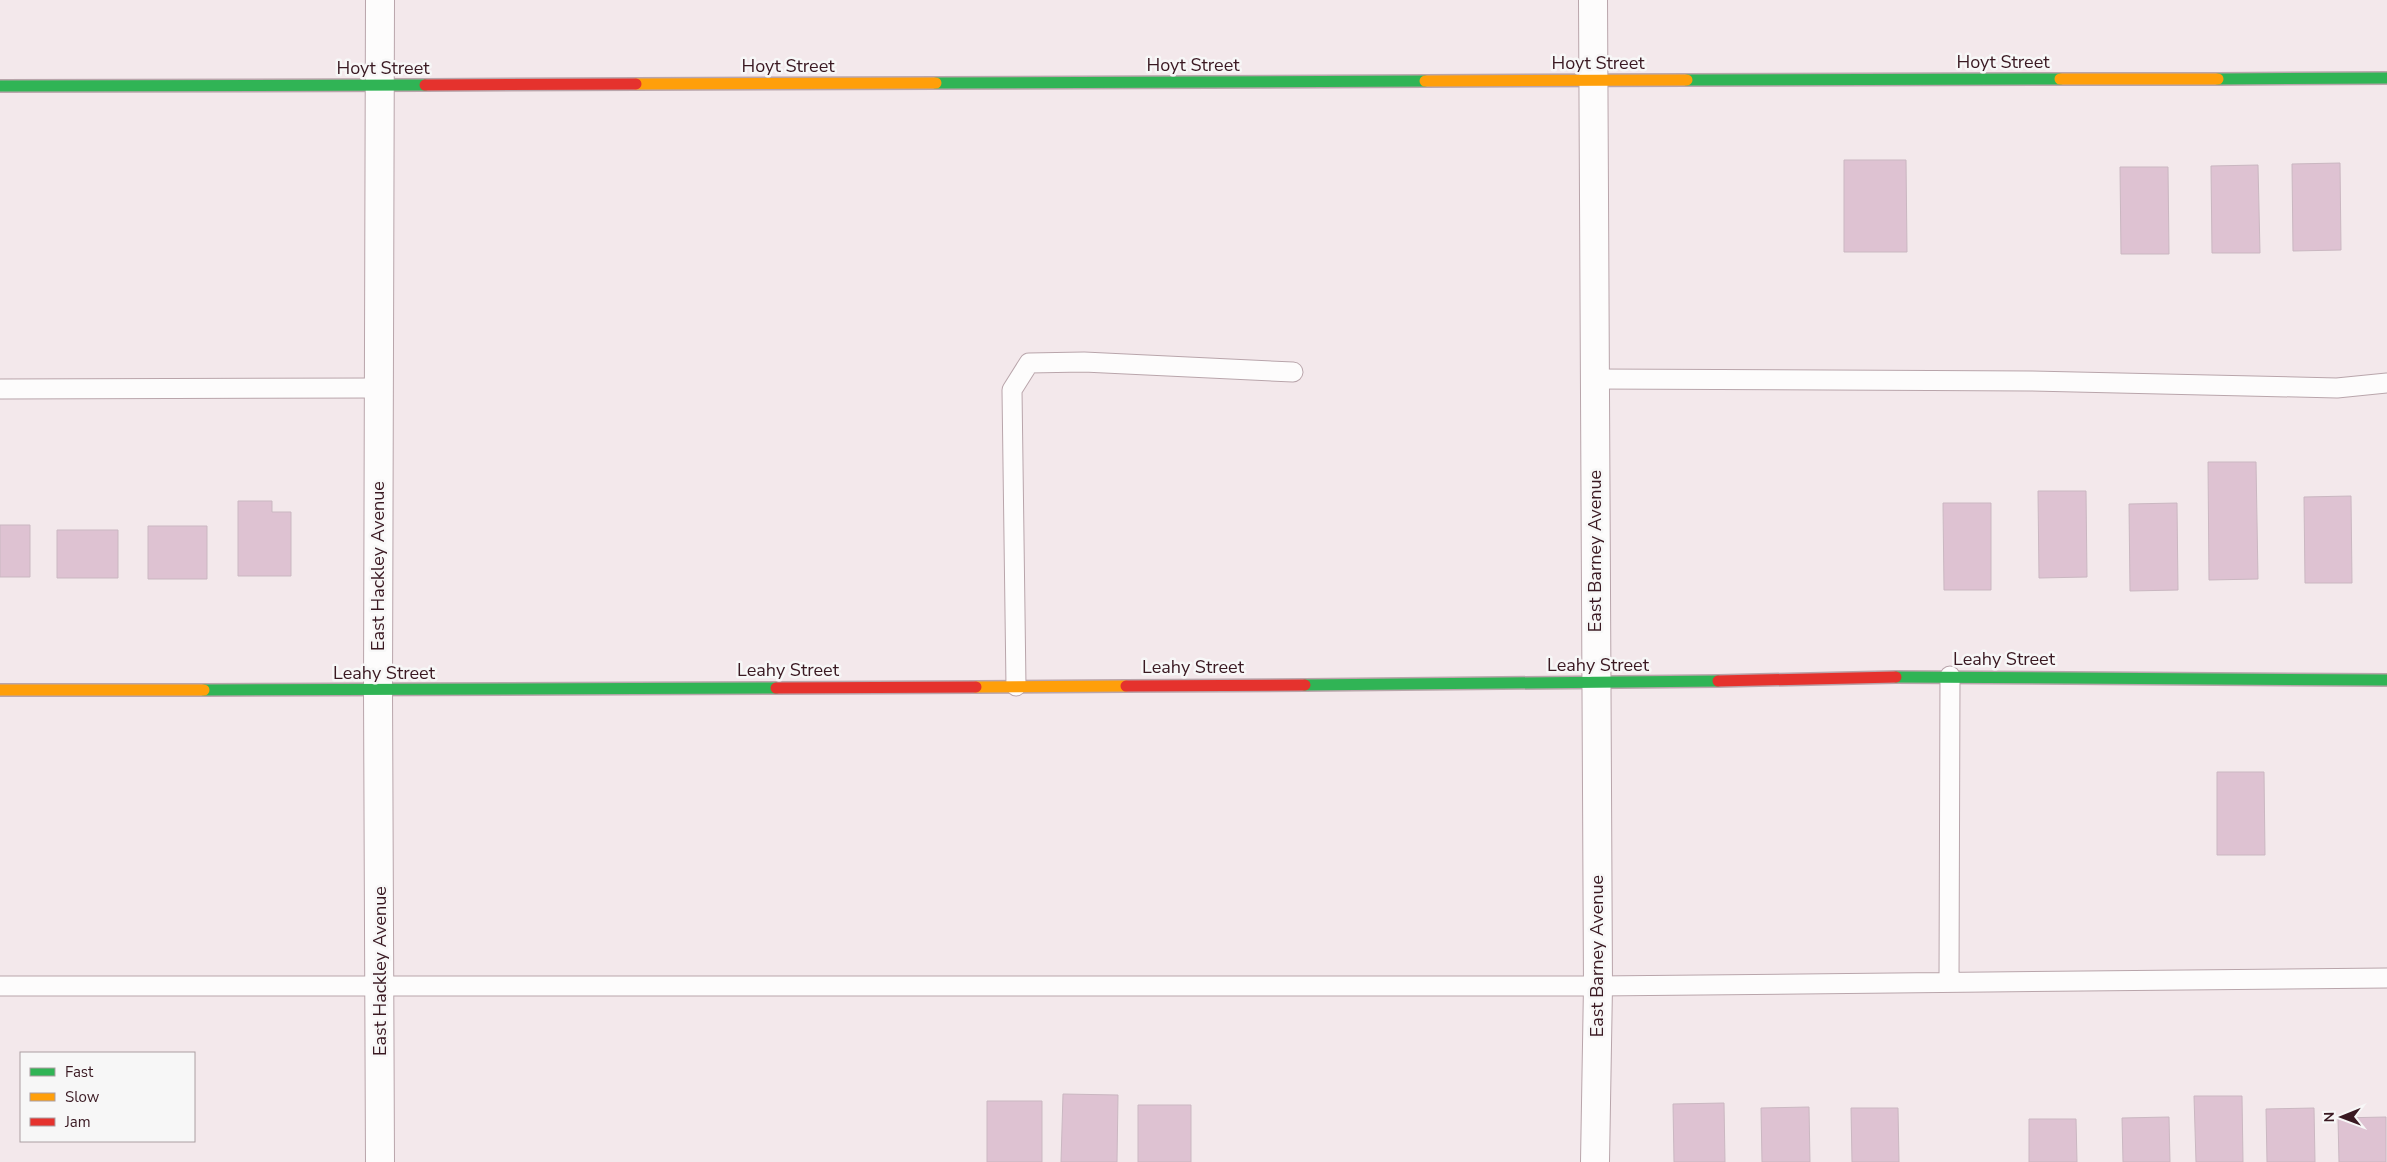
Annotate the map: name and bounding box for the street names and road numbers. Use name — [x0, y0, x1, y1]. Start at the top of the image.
street label: Hoyt Street — [1956, 50, 2050, 74]
street label: Hoyt Street — [1551, 51, 1645, 75]
street label: Hoyt Street — [1146, 53, 1240, 77]
street label: Hoyt Street — [741, 54, 835, 78]
street label: Hoyt Street — [336, 56, 430, 80]
street label: East Barney Avenue — [1583, 470, 1607, 632]
street label: East Hackley Avenue — [366, 481, 390, 651]
street label: Leahy Street — [1953, 647, 2056, 671]
street label: Leahy Street — [1547, 653, 1650, 677]
street label: Leahy Street — [1142, 655, 1245, 679]
street label: Leahy Street — [737, 658, 840, 682]
street label: Leahy Street — [333, 661, 436, 685]
street label: East Barney Avenue — [1585, 875, 1609, 1037]
street label: East Hackley Avenue — [368, 886, 392, 1056]

